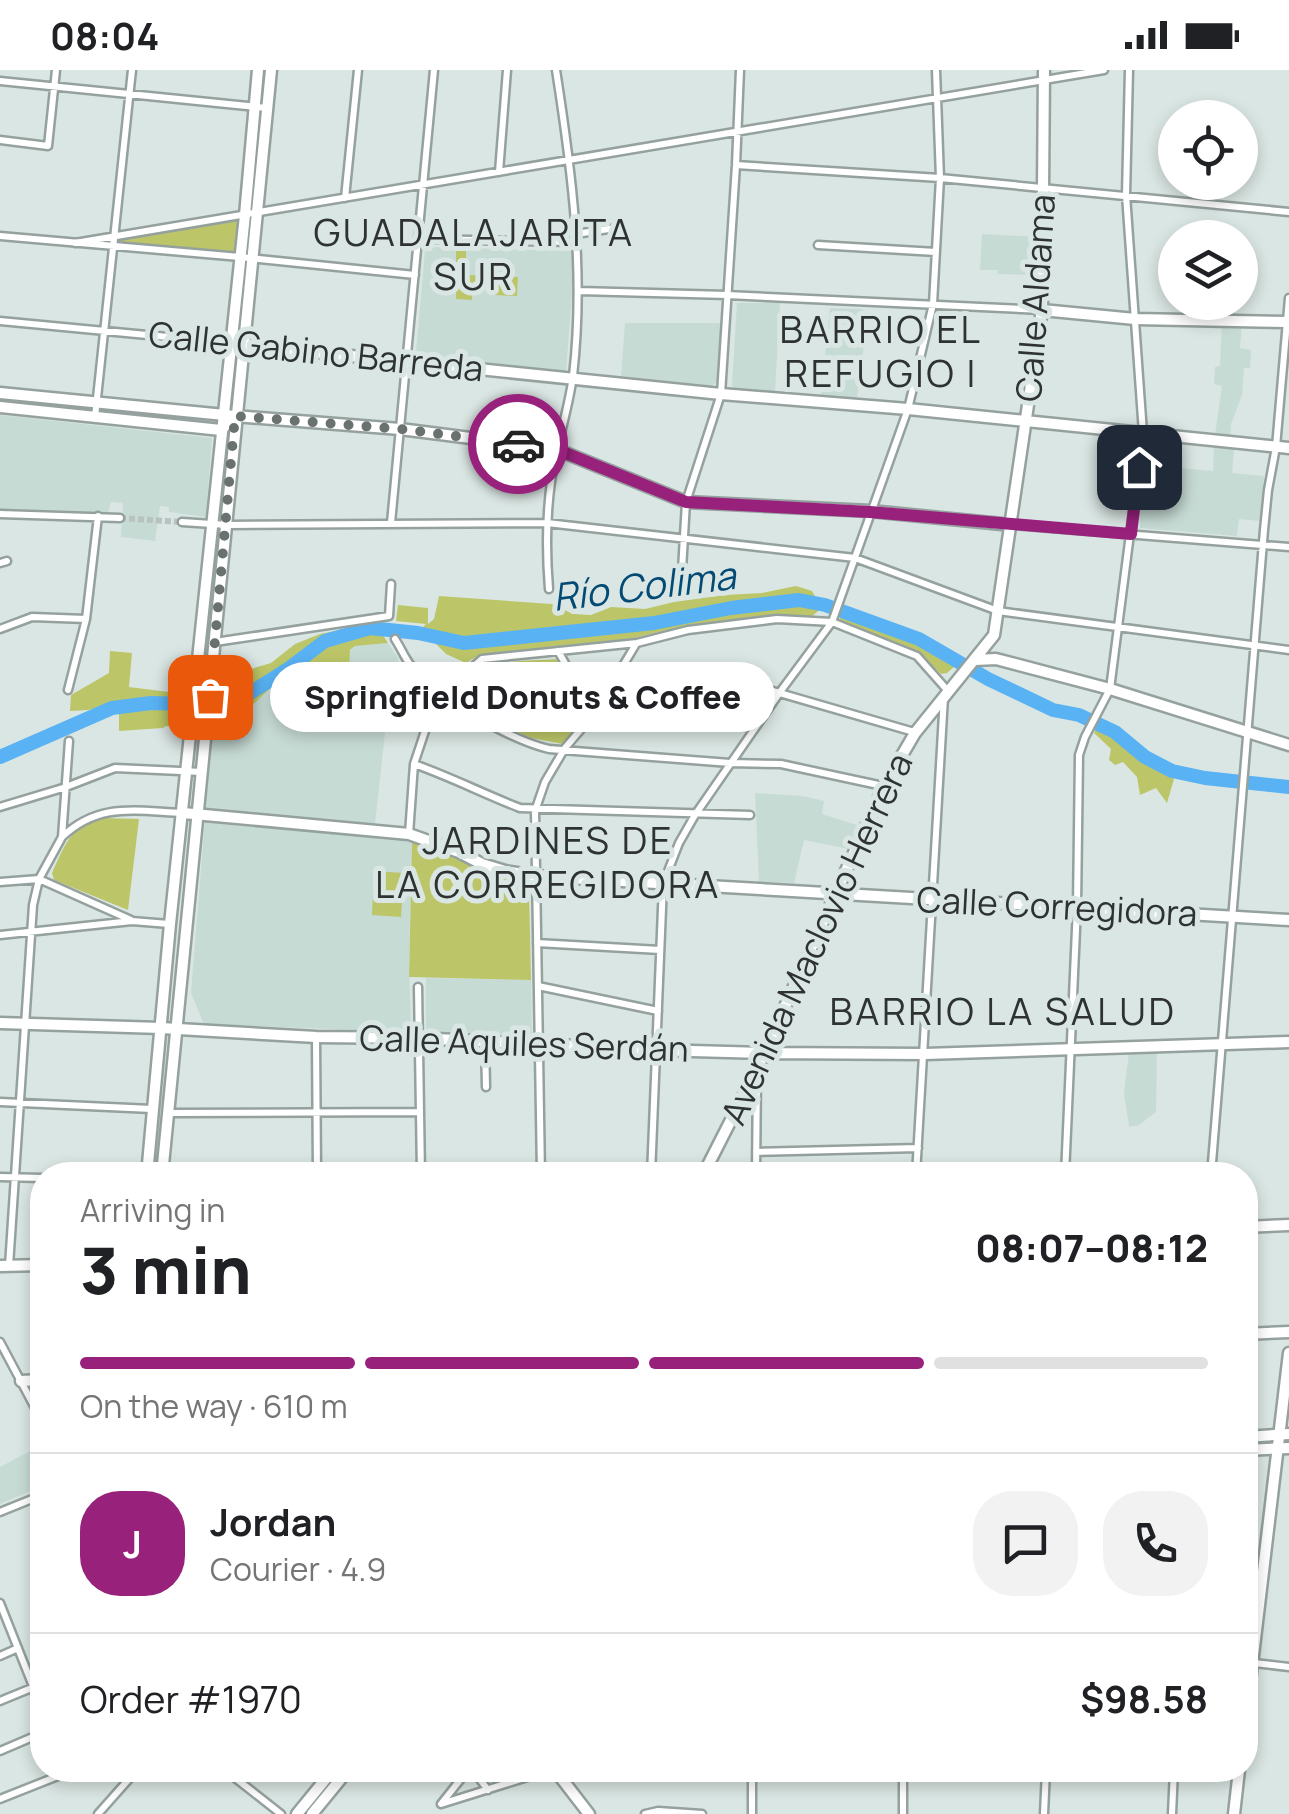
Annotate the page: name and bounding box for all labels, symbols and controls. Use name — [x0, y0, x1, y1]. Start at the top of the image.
text: 08:04 — [50, 9, 159, 61]
map controls — [1158, 100, 1258, 320]
button: locate — [1158, 100, 1258, 200]
street label: Calle Aldama — [1004, 193, 1066, 403]
district label: GUADALAJARITA SUR — [314, 205, 634, 301]
button: layers — [1158, 220, 1258, 320]
district label: BARRIO EL REFUGIO I — [780, 302, 982, 398]
street label: Calle Gabino Barreda — [146, 310, 486, 392]
courier — [468, 394, 568, 494]
icon: car — [491, 417, 546, 472]
pin — [1097, 425, 1182, 510]
icon: home — [1112, 440, 1167, 495]
water label: Río Colima — [549, 548, 740, 622]
pin — [168, 655, 253, 740]
callout: Springfield Donuts & Coffee — [270, 662, 775, 732]
icon: bag — [183, 670, 238, 725]
text: Springfield Donuts & Coffee — [304, 675, 741, 719]
street label: Avenida Maclovio Herrera — [709, 745, 923, 1132]
district label: JARDINES DE LA CORREGIDORA — [375, 813, 721, 909]
street label: Calle Corregidora — [915, 875, 1199, 937]
district label: BARRIO LA SALUD — [830, 984, 1176, 1036]
street label: Calle Aquiles Serdán — [359, 1013, 689, 1073]
text: Arriving in — [80, 1188, 225, 1232]
text: 08:07–08:12 — [975, 1221, 1208, 1273]
text: 3 min — [80, 1225, 252, 1314]
text: On the way · 610 m — [80, 1384, 348, 1428]
button: chat — [973, 1491, 1078, 1596]
button: phone — [1103, 1491, 1208, 1596]
text: Jordan — [210, 1495, 336, 1547]
text: J — [123, 1517, 142, 1569]
text: Courier · 4.9 — [210, 1547, 386, 1591]
text: Order #1970 — [80, 1672, 302, 1724]
text: $98.58 — [1080, 1672, 1208, 1724]

